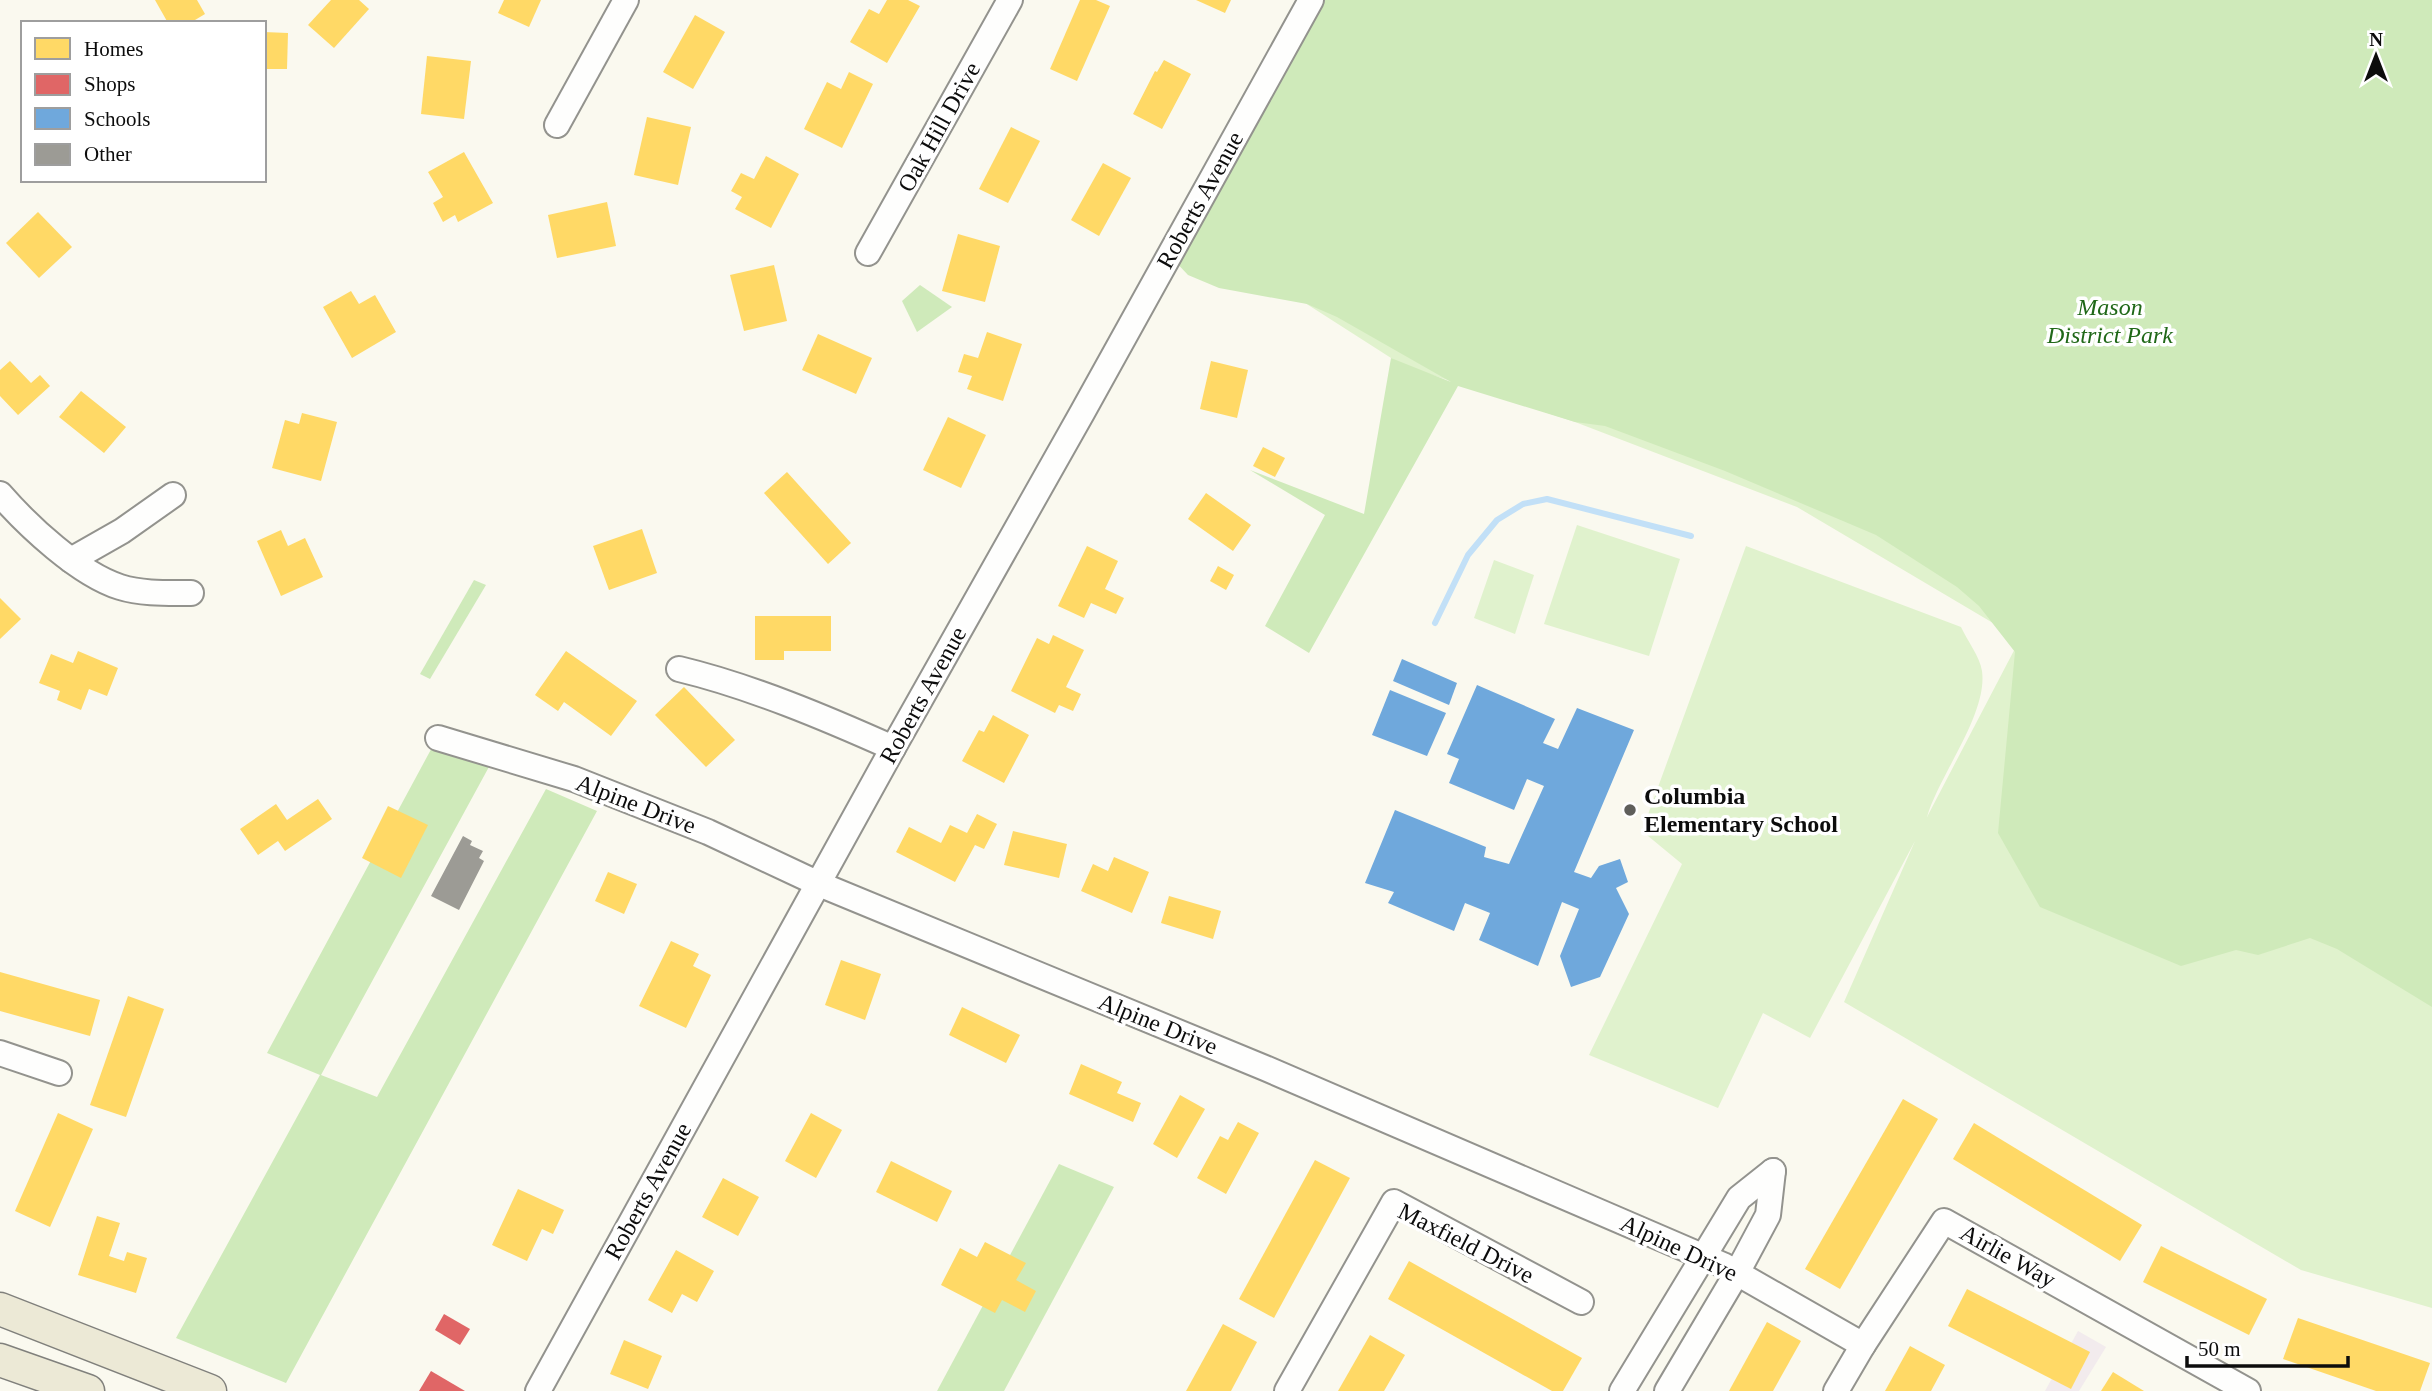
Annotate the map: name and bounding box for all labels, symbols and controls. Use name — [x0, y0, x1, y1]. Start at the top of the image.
legend — [21, 21, 266, 182]
north arrow — [2341, 21, 2411, 91]
text: N — [2369, 29, 2383, 50]
text: Homes — [84, 37, 144, 61]
street label: Oak Hill Drive — [893, 58, 985, 196]
text: Shops — [84, 72, 135, 96]
text: Schools — [84, 107, 151, 131]
street label: Roberts Avenue — [1152, 127, 1248, 273]
text: Other — [84, 142, 132, 166]
park label: Mason District Park — [2046, 294, 2173, 348]
street label: Roberts Avenue — [875, 622, 971, 768]
street label: Alpine Drive — [573, 769, 699, 839]
place label: Columbia Elementary School — [1644, 783, 1838, 837]
marker: Columbia Elementary School — [1622, 802, 1638, 818]
street label: Alpine Drive — [1095, 988, 1221, 1060]
street label: Roberts Avenue — [600, 1118, 696, 1264]
street label: Maxfield Drive — [1394, 1198, 1538, 1288]
street label: Alpine Drive — [1616, 1210, 1742, 1286]
street label: Airlie Way — [1956, 1219, 2060, 1293]
scale bar — [2187, 1324, 2348, 1368]
text: 50 m — [2198, 1337, 2241, 1361]

